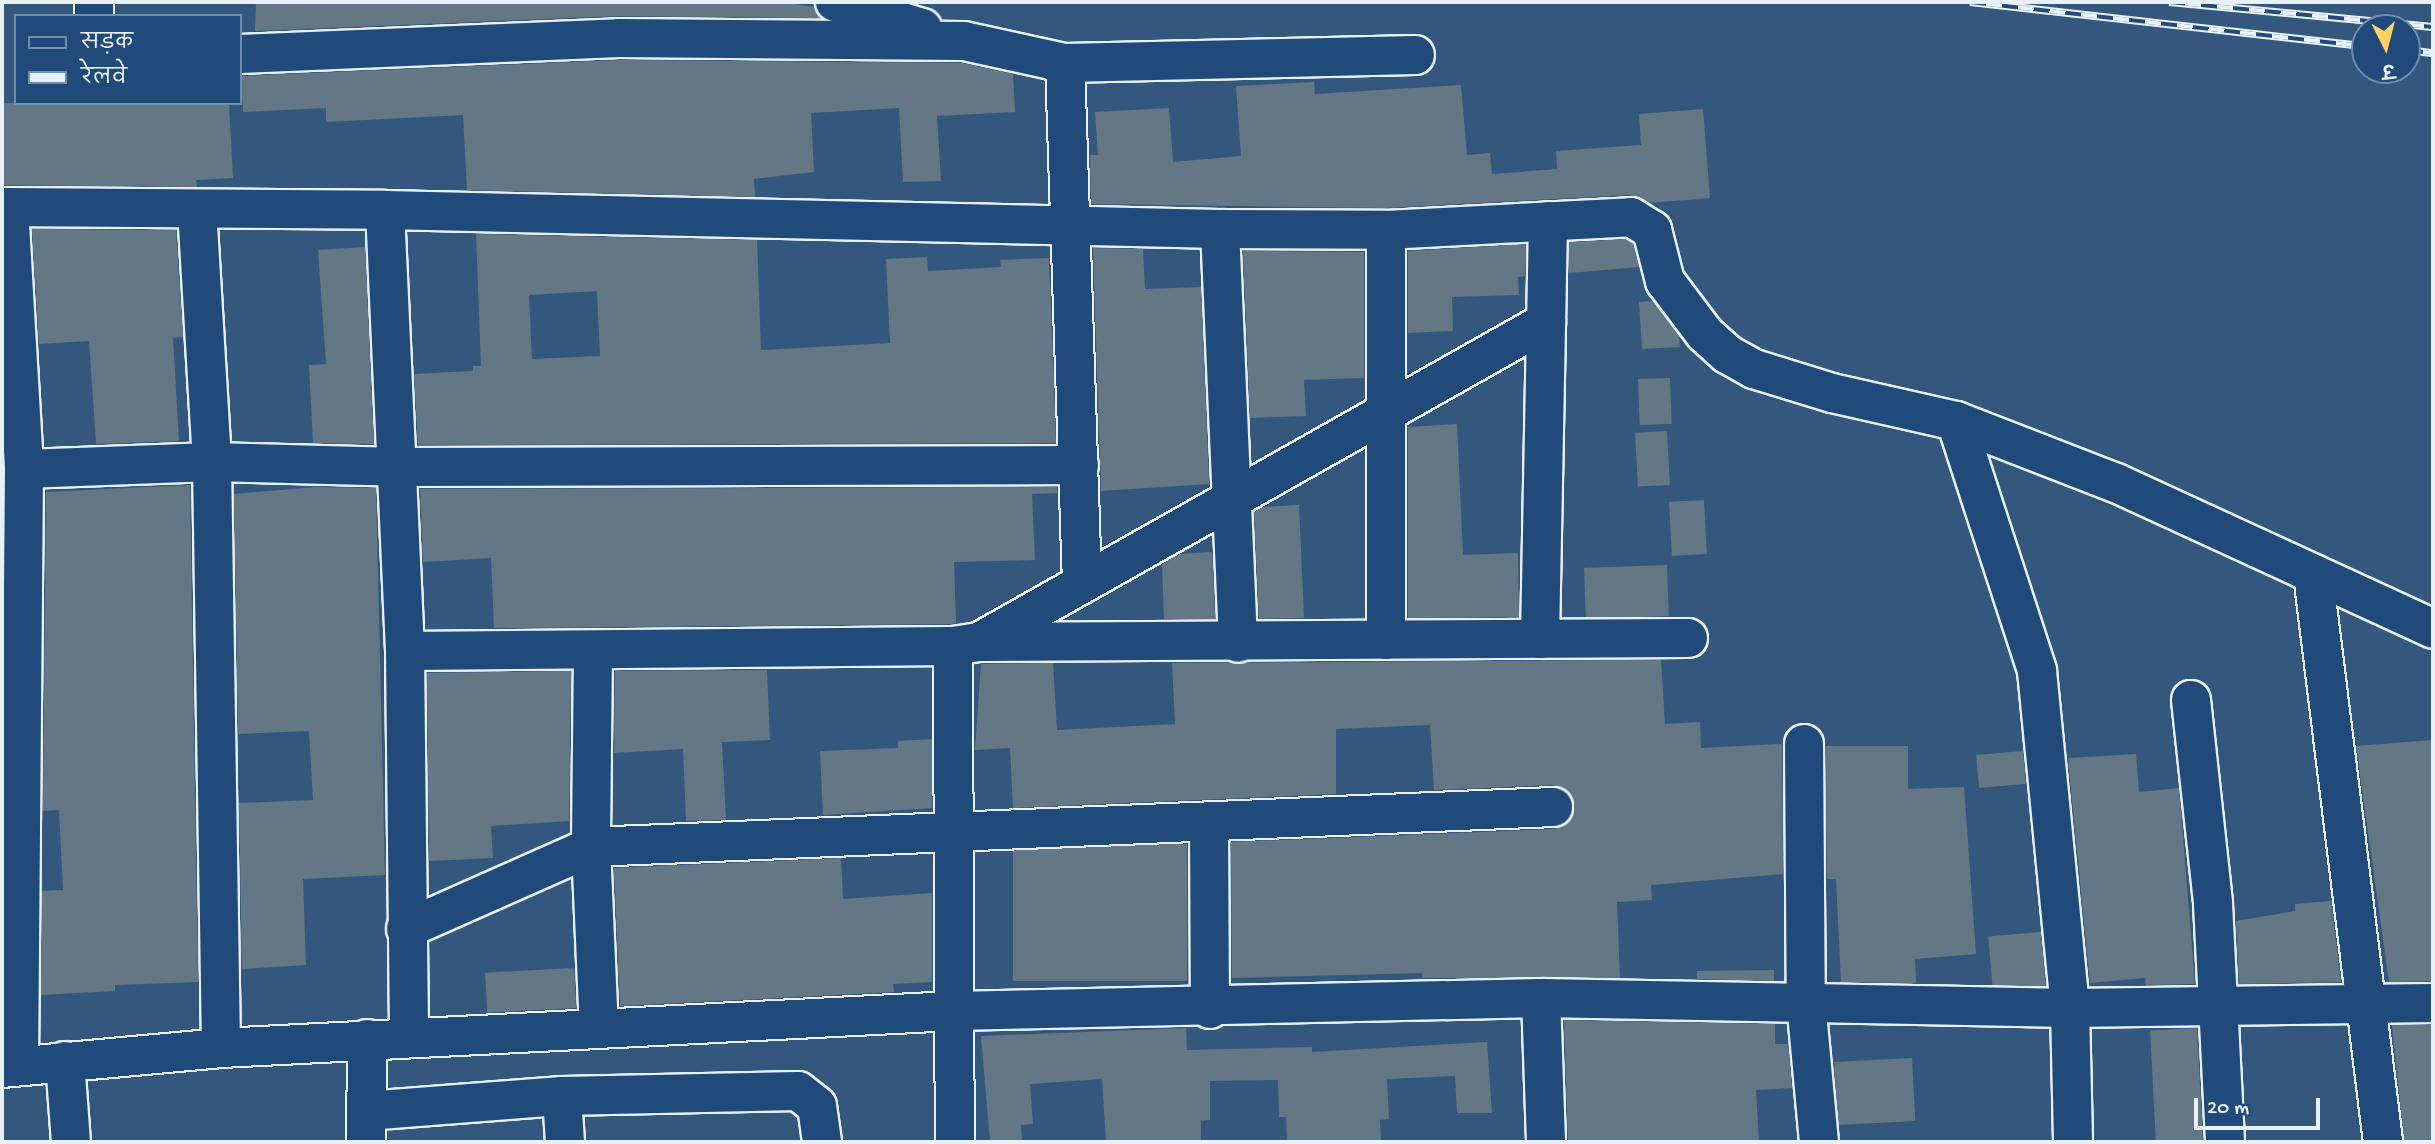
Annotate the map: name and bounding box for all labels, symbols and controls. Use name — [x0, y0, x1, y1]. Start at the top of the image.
legend — [14, 14, 242, 105]
north arrow — [2351, 14, 2421, 84]
text: सड़क — [81, 32, 133, 57]
text: उ — [2381, 56, 2396, 80]
text: रेलवे — [81, 67, 127, 92]
scale bar — [2197, 1084, 2323, 1128]
text: 20 m — [2207, 1097, 2249, 1122]

